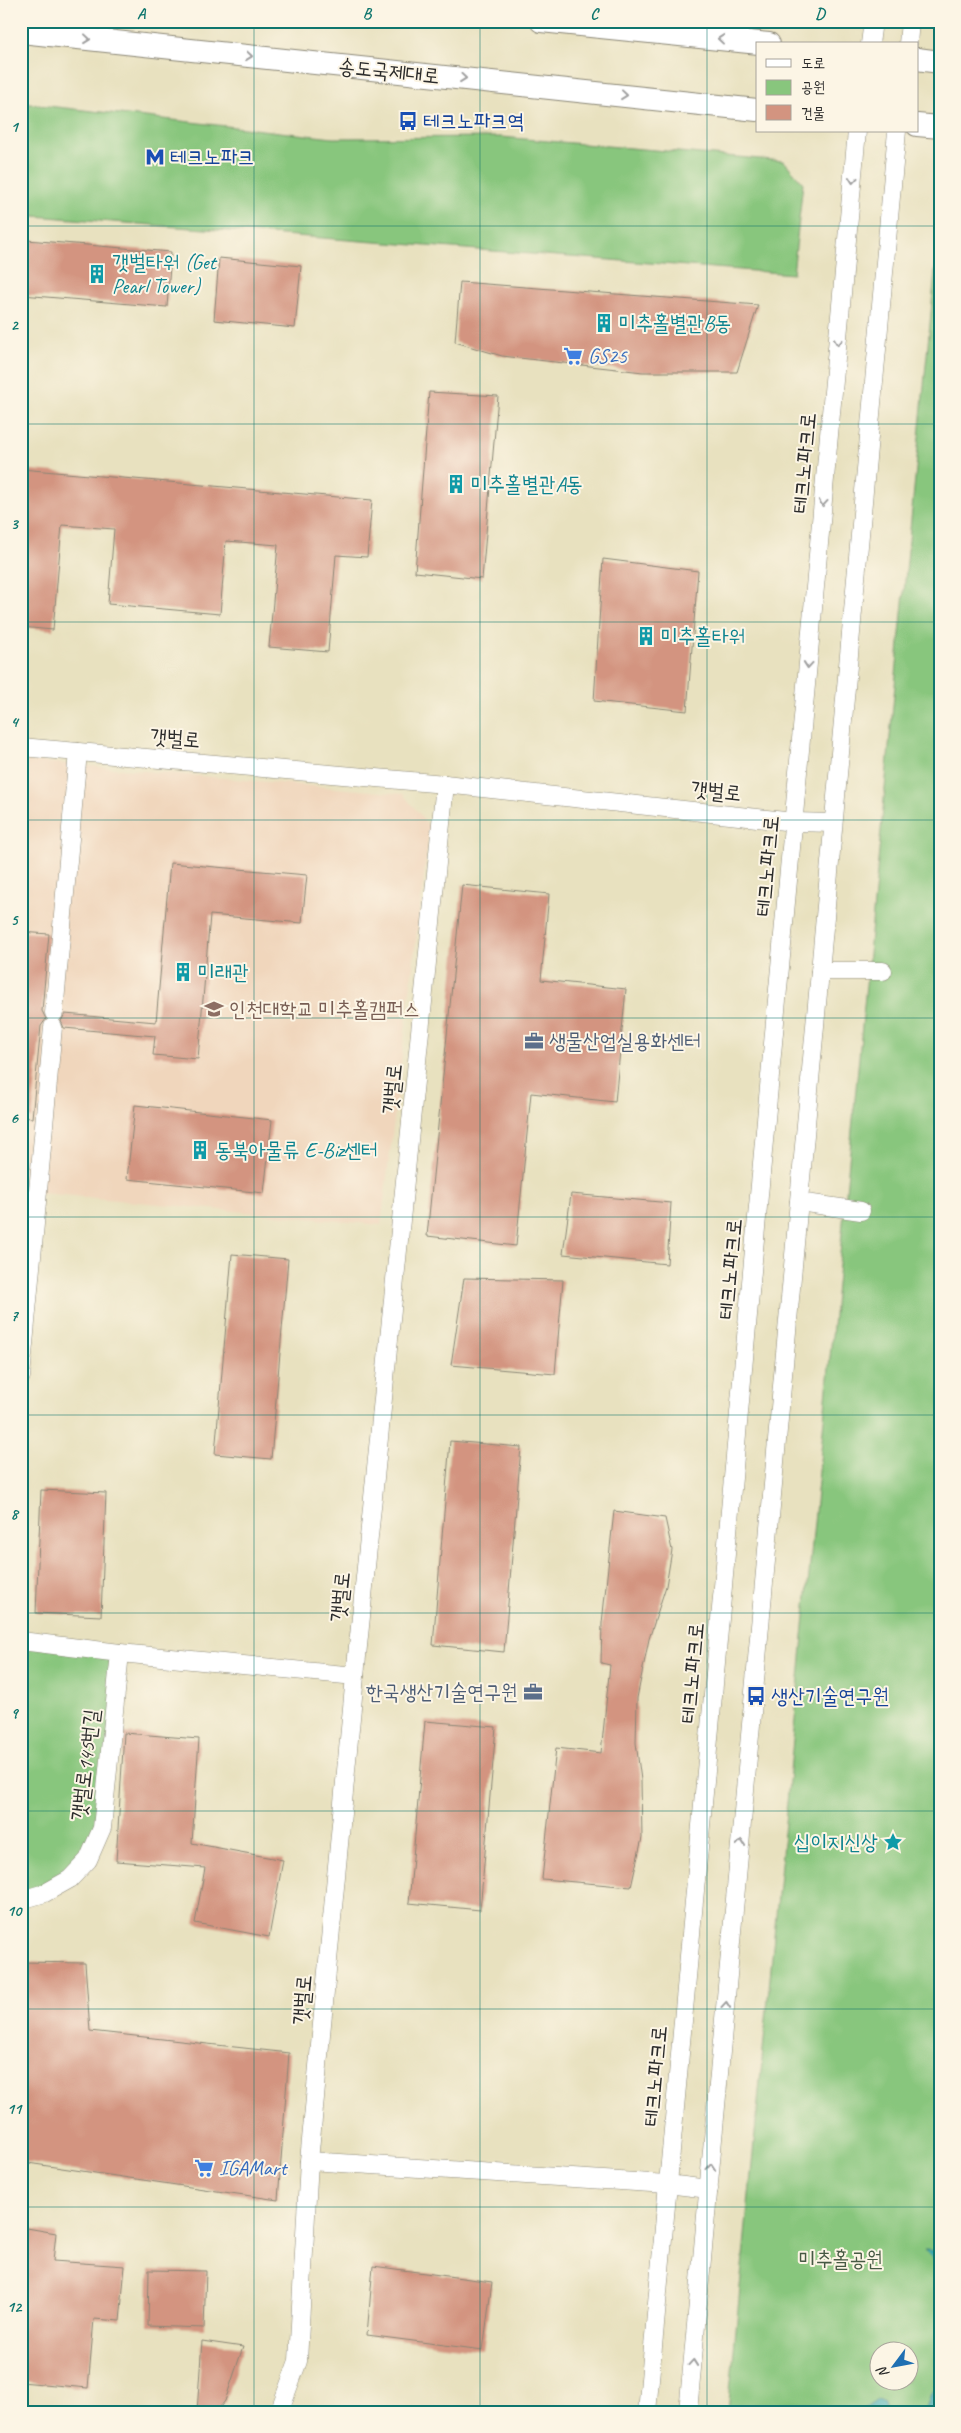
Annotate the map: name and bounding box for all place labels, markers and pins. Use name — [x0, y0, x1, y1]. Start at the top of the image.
place label: 테크노파크역 — [423, 108, 524, 134]
bus stop icon: 테크노파크역 — [397, 110, 419, 132]
place label: 테크노파크 — [170, 144, 255, 170]
metro station icon: 테크노파크 — [144, 146, 166, 168]
place label: 갯벌타워 (Get Pearl Tower) — [112, 249, 218, 299]
building icon: 갯벌타워 (Get Pearl Tower) — [86, 263, 108, 285]
place label: 미추홀별관B동 — [619, 310, 731, 336]
building icon: 미추홀별관B동 — [593, 312, 615, 334]
place label: GS25 — [588, 343, 628, 369]
supermarket icon: GS25 — [562, 345, 584, 367]
place label: 미추홀별관A동 — [471, 471, 583, 497]
building icon: 미추홀별관A동 — [445, 473, 467, 495]
place label: 미추홀타워 — [661, 623, 746, 649]
building icon: 미추홀타워 — [635, 625, 657, 647]
place label: 미래관 — [198, 959, 249, 985]
building icon: 미래관 — [172, 961, 194, 983]
place label: 인천대학교 미추홀캠퍼스 — [229, 996, 420, 1022]
school or university icon: 인천대학교 미추홀캠퍼스 — [203, 998, 225, 1020]
place label: 생물산업실용화센터 — [549, 1028, 701, 1054]
office icon: 생물산업실용화센터 — [523, 1030, 545, 1052]
place label: 동북아물류 E-Biz센터 — [215, 1137, 378, 1163]
building icon: 동북아물류 E-Biz센터 — [189, 1139, 211, 1161]
place label: 한국생산기술연구원 — [366, 1679, 518, 1705]
office icon: 한국생산기술연구원 — [522, 1681, 544, 1703]
place label: 생산기술연구원 — [771, 1683, 889, 1709]
bus stop icon: 생산기술연구원 — [745, 1685, 767, 1707]
place label: 십이지신상 — [794, 1829, 878, 1855]
place icon: 십이지신상 — [882, 1831, 904, 1853]
place label: IGAMart — [219, 2155, 288, 2181]
supermarket icon: IGAMart — [193, 2157, 215, 2179]

